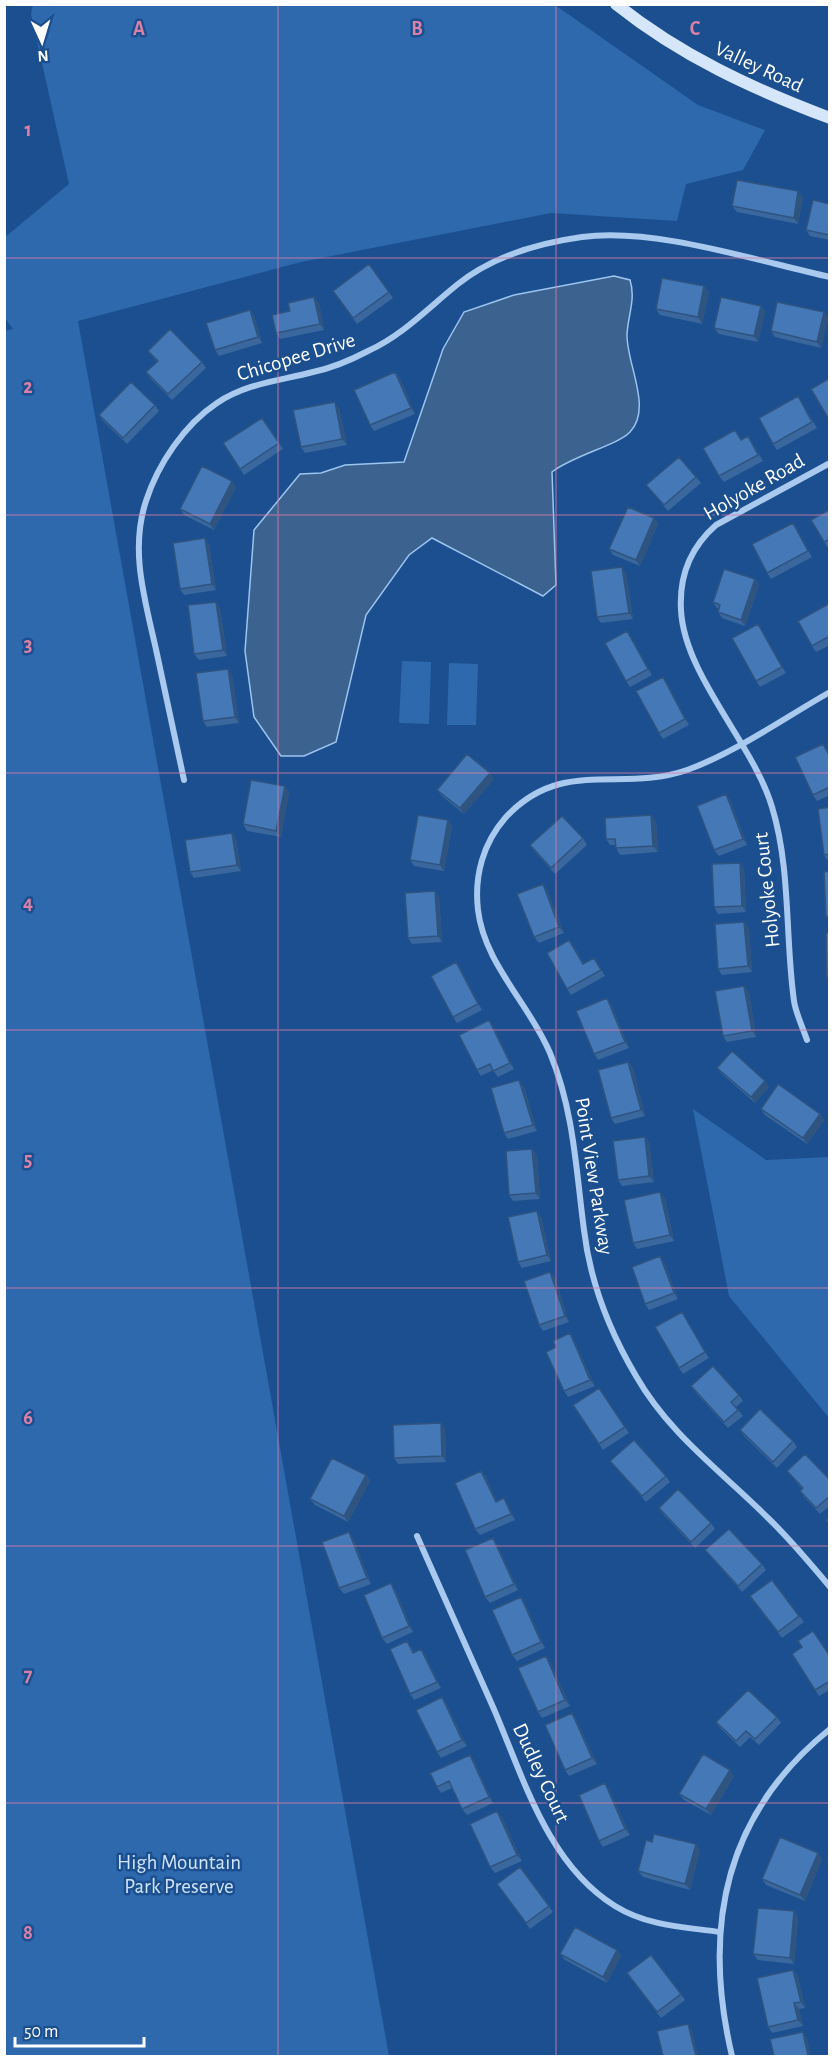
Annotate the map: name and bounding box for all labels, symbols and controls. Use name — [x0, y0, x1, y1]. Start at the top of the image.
north arrow — [12, 12, 72, 72]
text: A — [133, 19, 145, 39]
text: B — [411, 19, 423, 39]
text: C — [690, 19, 701, 39]
street label: Valley Road — [712, 37, 806, 97]
text: N — [37, 48, 49, 64]
text: 1 — [24, 120, 32, 140]
street label: Chicopee Drive — [234, 329, 358, 385]
text: 2 — [23, 377, 33, 397]
street label: Holyoke Road — [700, 450, 808, 524]
text: 3 — [24, 635, 32, 655]
street label: Holyoke Court — [750, 831, 783, 949]
text: 4 — [23, 893, 33, 913]
street label: Point View Parkway — [571, 1096, 617, 1256]
text: 5 — [24, 1150, 32, 1170]
text: 6 — [23, 1408, 33, 1428]
text: 7 — [24, 1665, 33, 1685]
street label: Dudley Court — [509, 1720, 573, 1826]
park label: High Mountain Park Preserve — [117, 1852, 241, 1897]
text: 8 — [23, 1923, 33, 1943]
scale bar — [15, 2010, 144, 2048]
text: 50 m — [24, 2023, 58, 2041]

